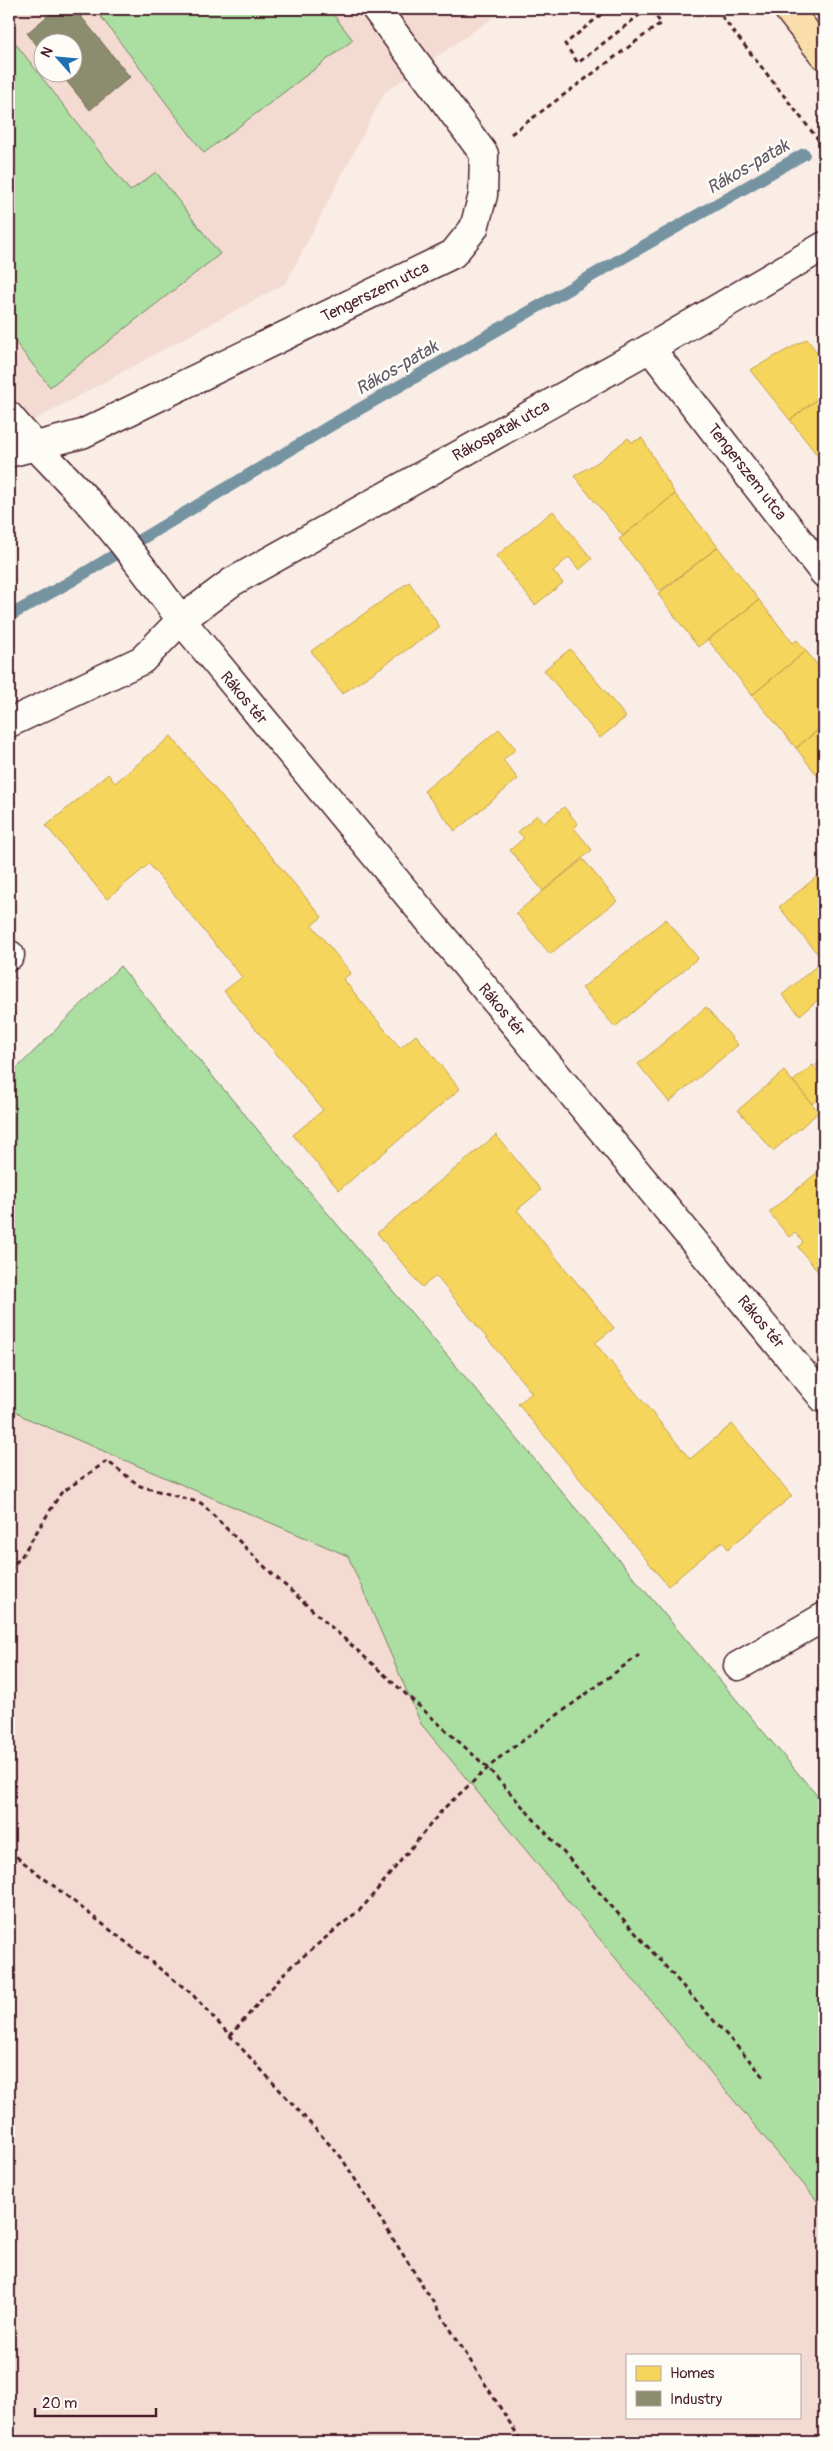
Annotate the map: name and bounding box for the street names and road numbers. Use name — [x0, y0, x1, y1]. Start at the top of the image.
street label: Tengerszem utca — [318, 257, 432, 327]
street label: Rákospatak utca — [449, 396, 553, 466]
street label: Tengerszem utca — [703, 420, 791, 524]
street label: Rákos tér — [216, 667, 272, 729]
street label: Rákos tér — [474, 979, 530, 1041]
street label: Rákos tér — [733, 1291, 789, 1353]

